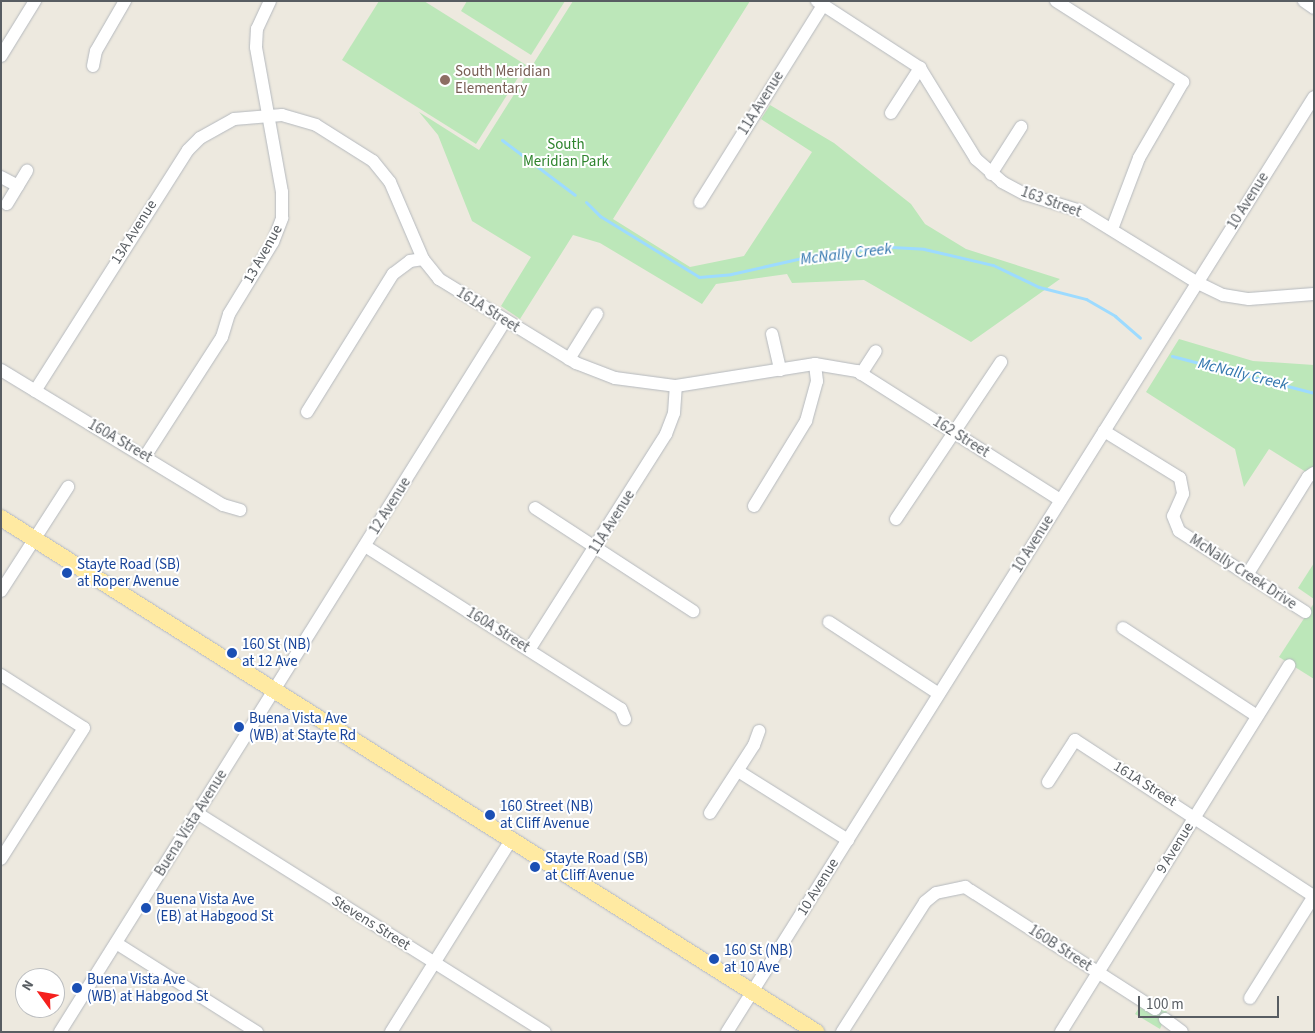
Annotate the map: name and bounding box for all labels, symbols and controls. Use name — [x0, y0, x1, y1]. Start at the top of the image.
place label: South Meridian Elementary — [455, 62, 551, 97]
street label: 11A Avenue — [734, 68, 788, 138]
marker: South Meridian Elementary — [439, 74, 451, 86]
park label: South Meridian Park — [523, 135, 609, 170]
street label: 10 Avenue — [1223, 169, 1273, 233]
street label: 163 Street — [1018, 183, 1084, 221]
street label: 13A Avenue — [107, 197, 161, 267]
street label: 13 Avenue — [240, 222, 286, 286]
water label: McNally Creek — [799, 239, 893, 269]
street label: 161A Street — [453, 284, 523, 336]
water label: McNally Creek — [1196, 354, 1290, 394]
street label: 162 Street — [930, 413, 992, 461]
street label: 160A Street — [85, 415, 155, 467]
street label: 12 Avenue — [365, 474, 415, 538]
street label: 11A Avenue — [585, 487, 639, 557]
street label: 10 Avenue — [1008, 512, 1058, 576]
street label: McNally Creek Drive — [1186, 531, 1300, 613]
place label: Stayte Road (SB) at Roper Avenue — [77, 555, 180, 590]
marker: Stayte Road (SB) at Roper Avenue — [61, 567, 73, 579]
street label: 160A Street — [463, 604, 533, 656]
place label: 160 St (NB) at 12 Ave — [242, 635, 311, 670]
marker: 160 St (NB) at 12 Ave — [226, 647, 238, 659]
place label: Buena Vista Ave (WB) at Stayte Rd — [249, 709, 356, 744]
marker: Buena Vista Ave (WB) at Stayte Rd — [233, 721, 245, 733]
street label: 161A Street — [1110, 758, 1180, 810]
street label: Buena Vista Avenue — [151, 766, 231, 880]
place label: 160 Street (NB) at Cliff Avenue — [500, 797, 594, 832]
marker: 160 Street (NB) at Cliff Avenue — [484, 809, 496, 821]
street label: 9 Avenue — [1152, 819, 1198, 877]
place label: Stayte Road (SB) at Cliff Avenue — [545, 849, 648, 884]
street label: 10 Avenue — [793, 855, 843, 919]
marker: Stayte Road (SB) at Cliff Avenue — [529, 861, 541, 873]
place label: Buena Vista Ave (EB) at Habgood St — [156, 890, 274, 925]
street label: Stevens Street — [328, 892, 414, 954]
marker: Buena Vista Ave (EB) at Habgood St — [140, 902, 152, 914]
street label: 160B Street — [1025, 921, 1095, 975]
place label: 160 St (NB) at 10 Ave — [724, 941, 793, 976]
marker: 160 St (NB) at 10 Ave — [708, 953, 720, 965]
north arrow — [15, 968, 65, 1018]
place label: Buena Vista Ave (WB) at Habgood St — [87, 970, 208, 1005]
text: N — [17, 976, 39, 995]
marker: Buena Vista Ave (WB) at Habgood St — [71, 982, 83, 994]
scale bar — [1140, 986, 1281, 1018]
text: 100 m — [1146, 994, 1184, 1015]

